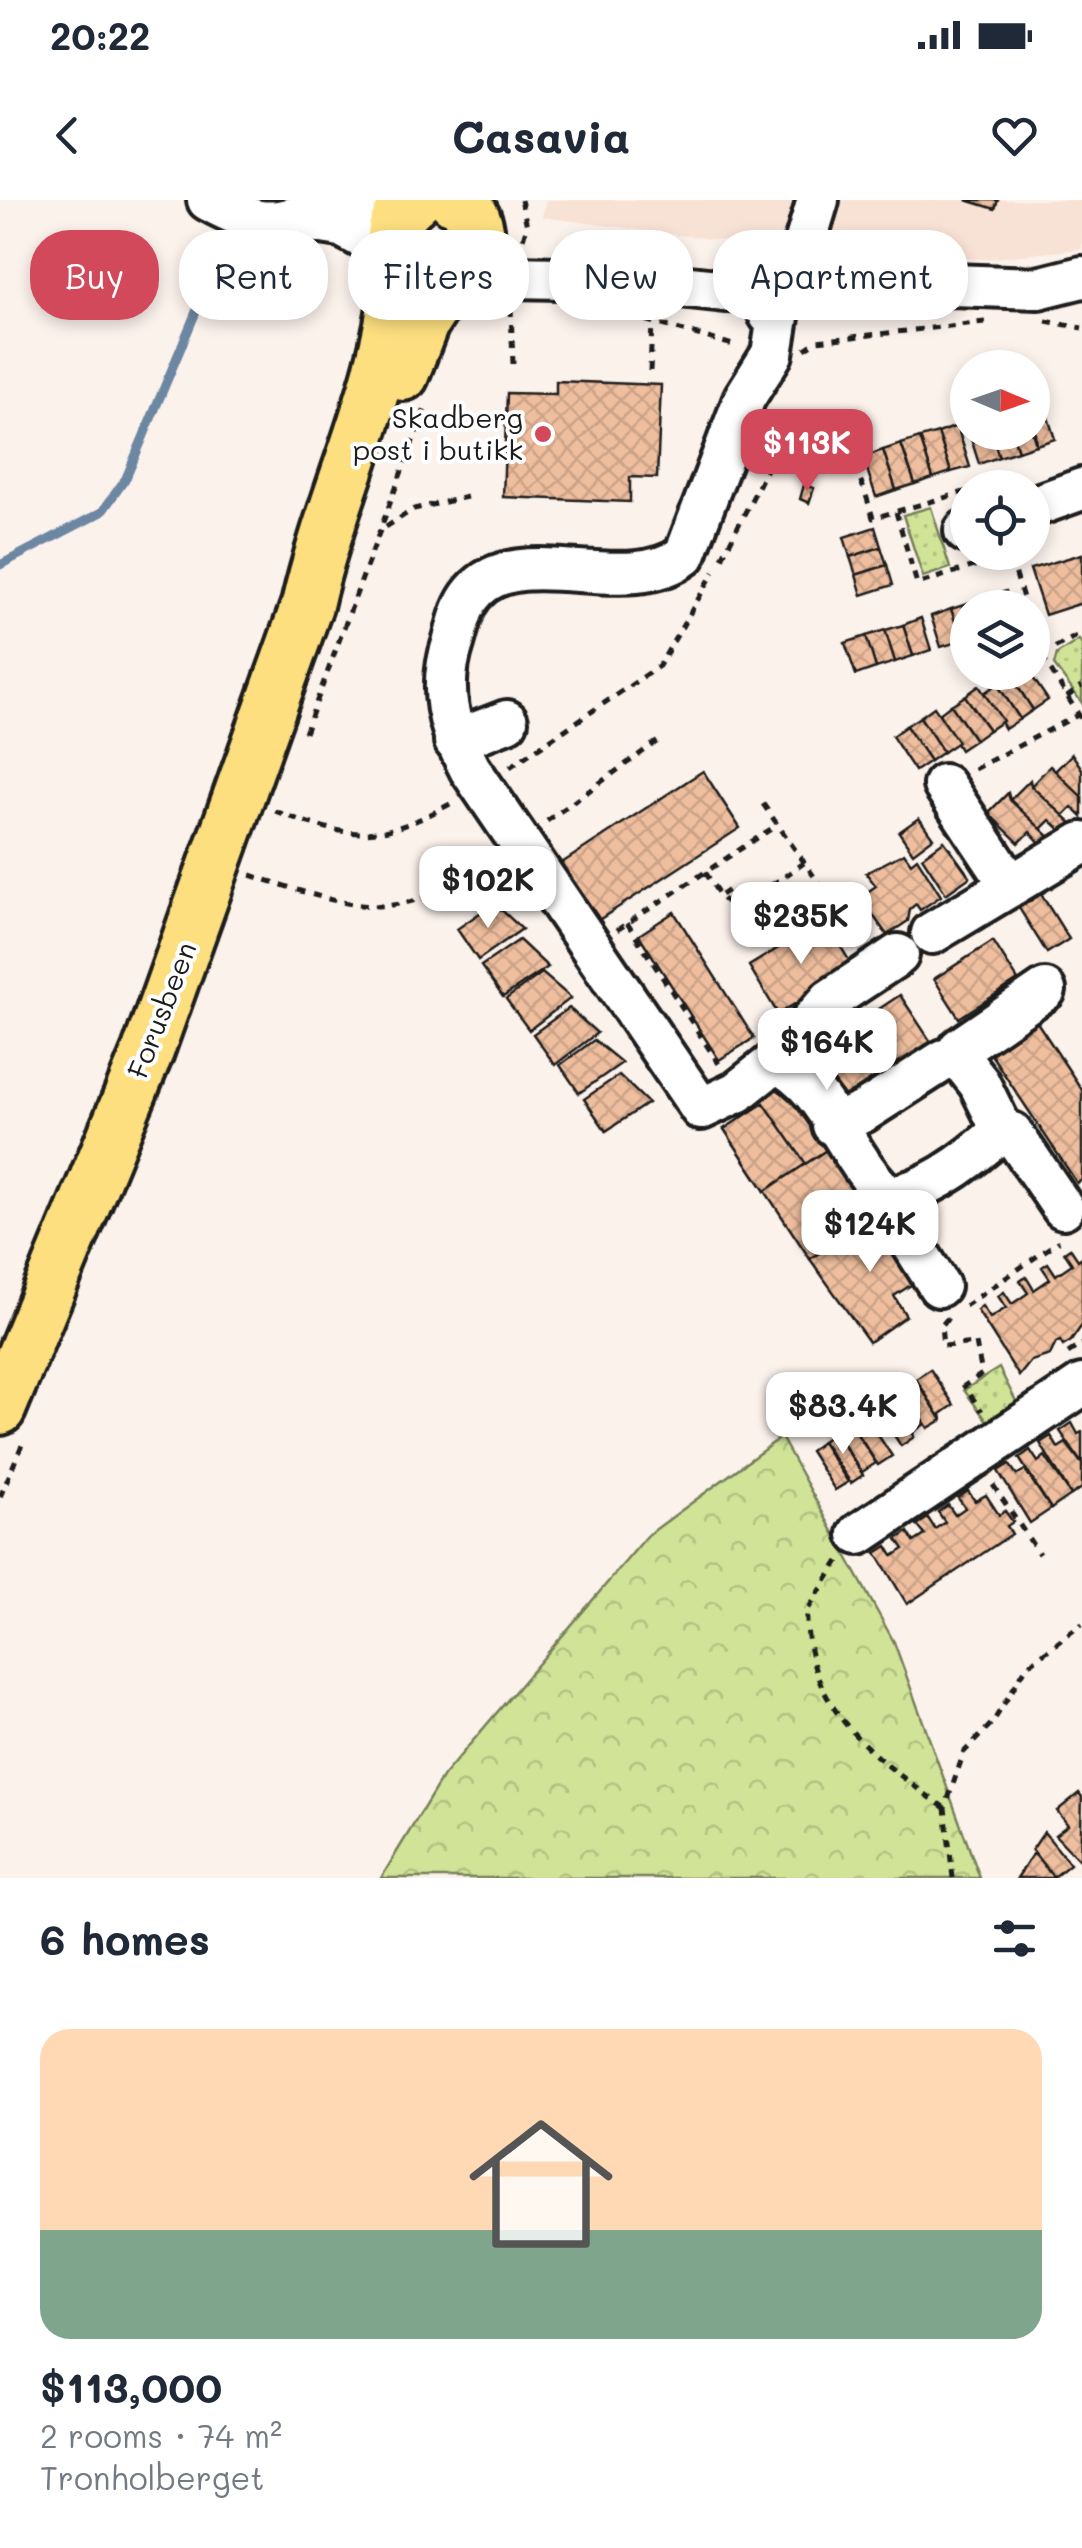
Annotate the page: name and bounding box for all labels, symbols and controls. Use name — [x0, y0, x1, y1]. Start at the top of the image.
text: 20:22 — [50, 10, 150, 60]
text: Casavia — [452, 106, 630, 164]
icon: back — [40, 108, 95, 163]
icon: heart — [987, 108, 1042, 163]
chip: Buy — [30, 230, 159, 320]
chip: Rent — [179, 230, 328, 320]
chip: Filters — [348, 230, 529, 320]
chip: New — [549, 230, 693, 320]
chip: Apartment — [713, 230, 968, 320]
north arrow — [950, 350, 1050, 450]
map controls — [950, 350, 1050, 690]
place label: Skadberg post i butikk — [353, 399, 523, 467]
pin: $113K — [737, 409, 877, 494]
text: $113K — [763, 420, 851, 462]
marker: Skadberg post i butikk — [532, 423, 554, 445]
button: locate — [950, 470, 1050, 570]
button: layers — [950, 590, 1050, 690]
pin: $102K — [418, 846, 558, 931]
text: $102K — [441, 857, 535, 899]
pin: $235K — [731, 882, 871, 967]
text: $235K — [753, 893, 849, 935]
street label: Forusbeen — [119, 936, 204, 1083]
pin: $164K — [757, 1008, 897, 1093]
text: $164K — [780, 1019, 874, 1061]
pin: $124K — [800, 1190, 940, 1275]
text: $124K — [823, 1201, 917, 1243]
pin: $83.4K — [762, 1372, 924, 1457]
text: $83.4K — [788, 1383, 898, 1425]
text: 6 homes — [40, 1911, 210, 1966]
icon: filters — [987, 1911, 1042, 1966]
icon: home — [451, 2094, 631, 2274]
text: $113,000 — [40, 2359, 222, 2414]
text: 2 rooms · 74 m² — [40, 2414, 282, 2456]
text: Tronholberget — [40, 2456, 264, 2498]

